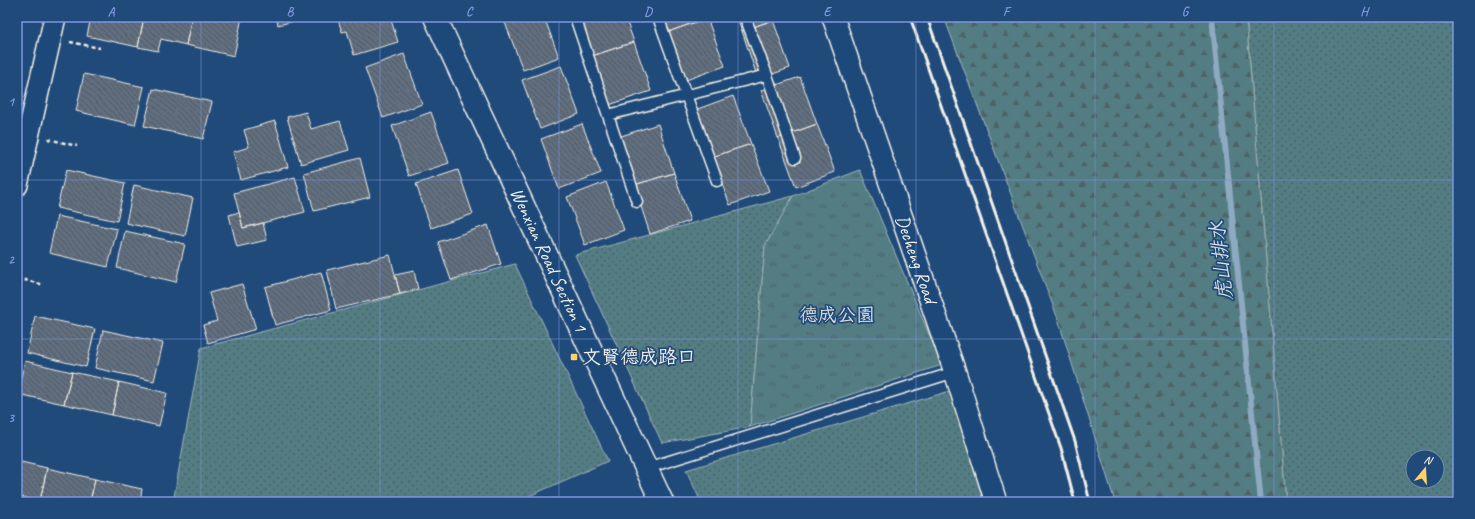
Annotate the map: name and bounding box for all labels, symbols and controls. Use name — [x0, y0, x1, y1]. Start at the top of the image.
text: A — [108, 4, 116, 20]
text: B — [287, 4, 295, 20]
text: C — [466, 4, 474, 20]
text: D — [644, 4, 653, 20]
text: E — [824, 4, 833, 20]
text: F — [1003, 4, 1012, 20]
text: G — [1182, 4, 1190, 20]
text: H — [1360, 4, 1370, 20]
text: 1 — [8, 94, 16, 110]
street label: Wenxian Road Section 1 — [505, 184, 593, 337]
street label: Decheng Road — [890, 212, 944, 310]
water label: 虎山排水 — [1204, 219, 1238, 302]
text: 2 — [8, 252, 15, 268]
park label: 德成公園 — [799, 303, 875, 327]
place label: 文賢德成路口 — [582, 345, 696, 369]
marker: 文賢德成路口 — [569, 352, 579, 362]
text: 3 — [8, 410, 15, 426]
north arrow — [1405, 449, 1445, 489]
text: N — [1423, 452, 1436, 468]

